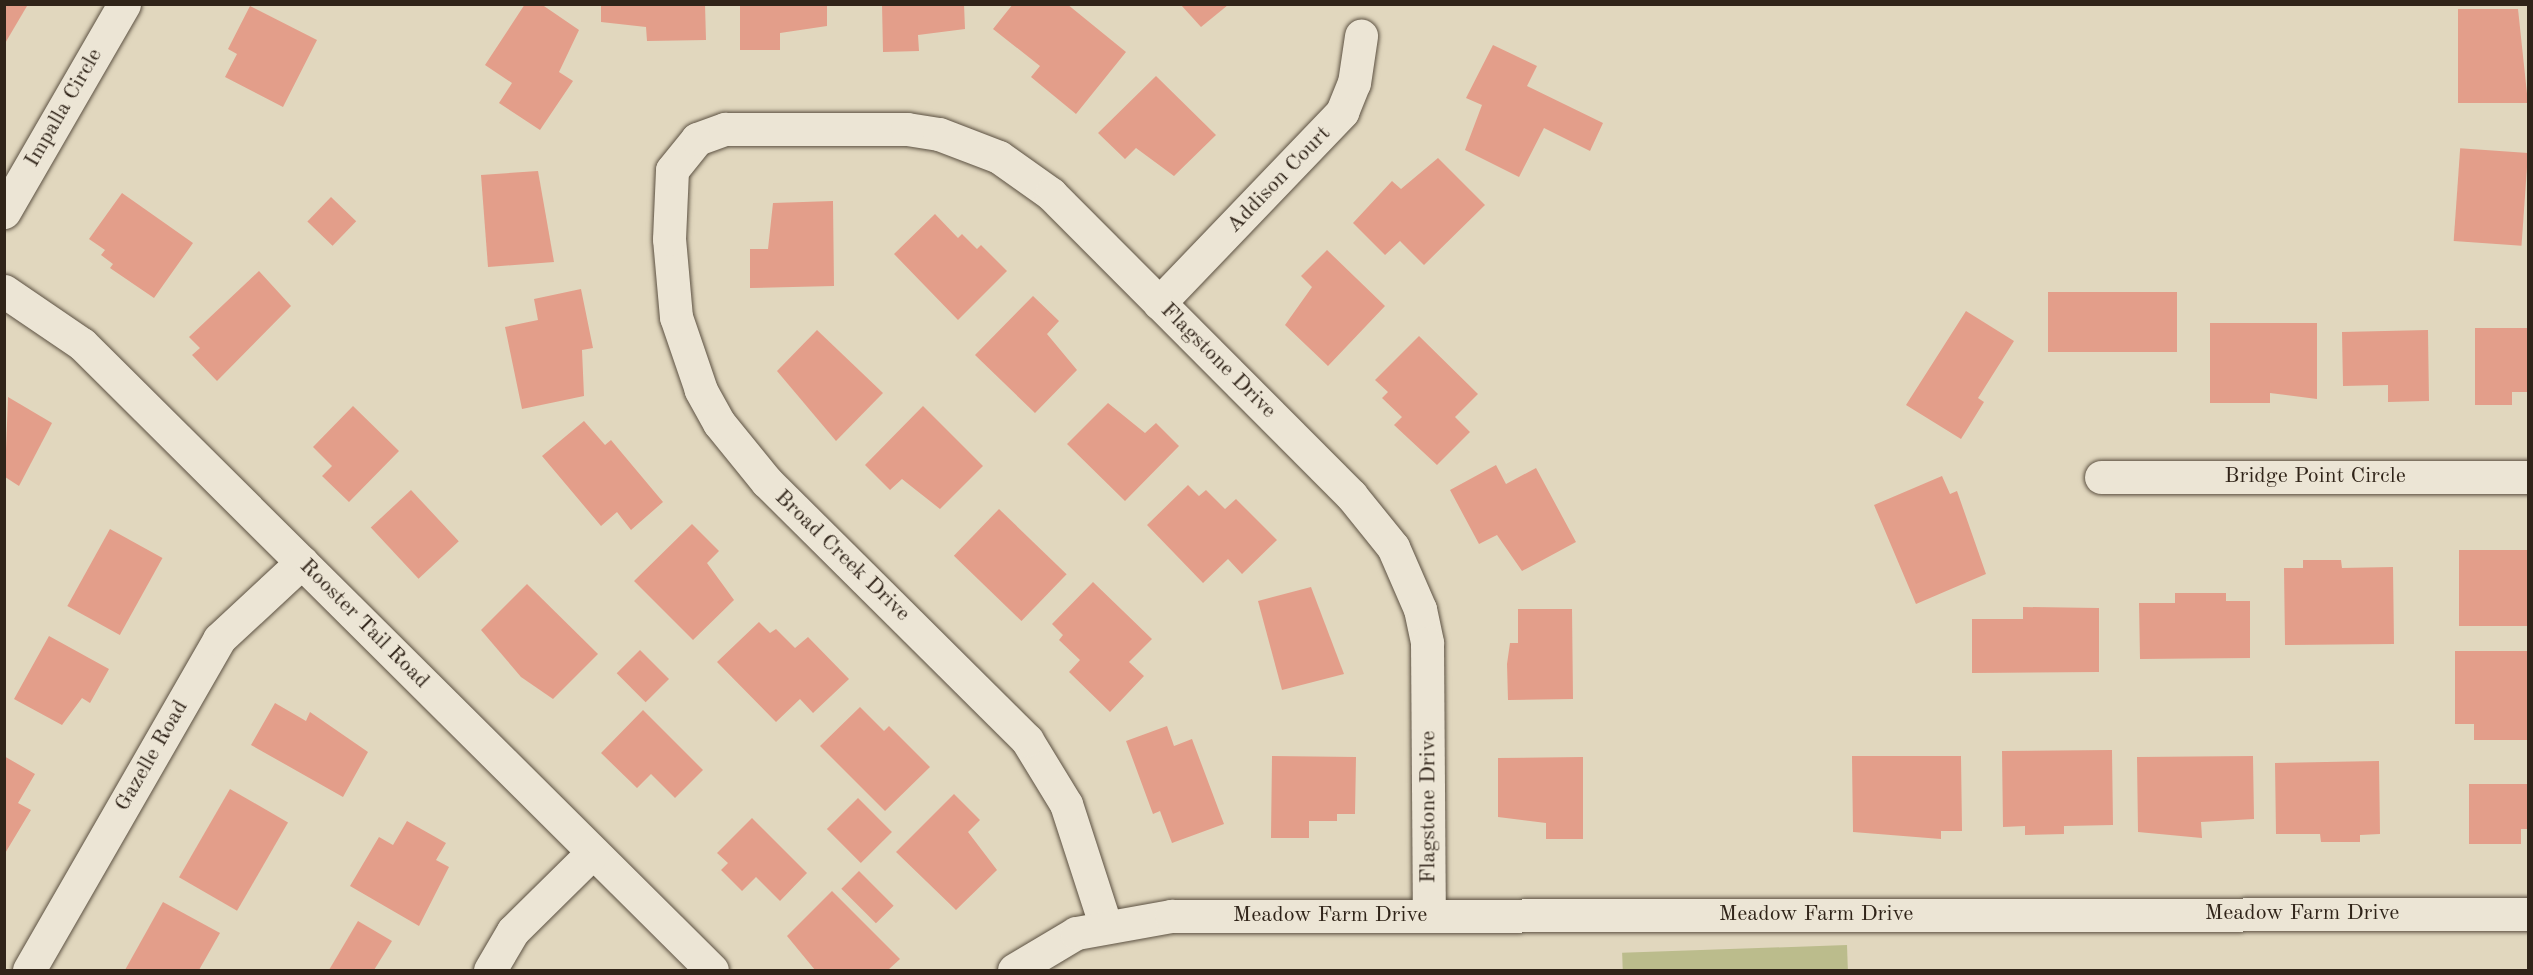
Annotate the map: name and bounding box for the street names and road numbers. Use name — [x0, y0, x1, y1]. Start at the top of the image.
street label: Impalla Circle — [19, 44, 109, 172]
street label: Addison Court — [1221, 121, 1337, 239]
street label: Flagstone Drive — [1155, 298, 1281, 424]
street label: Bridge Point Circle — [2224, 464, 2406, 490]
street label: Broad Creek Drive — [769, 485, 915, 627]
street label: Rooster Tail Road — [294, 554, 434, 694]
street label: Gazelle Road — [110, 696, 194, 816]
street label: Flagstone Drive — [1416, 731, 1442, 883]
street label: Meadow Farm Drive — [2205, 901, 2399, 927]
street label: Meadow Farm Drive — [1719, 902, 1913, 928]
street label: Meadow Farm Drive — [1233, 903, 1427, 929]

